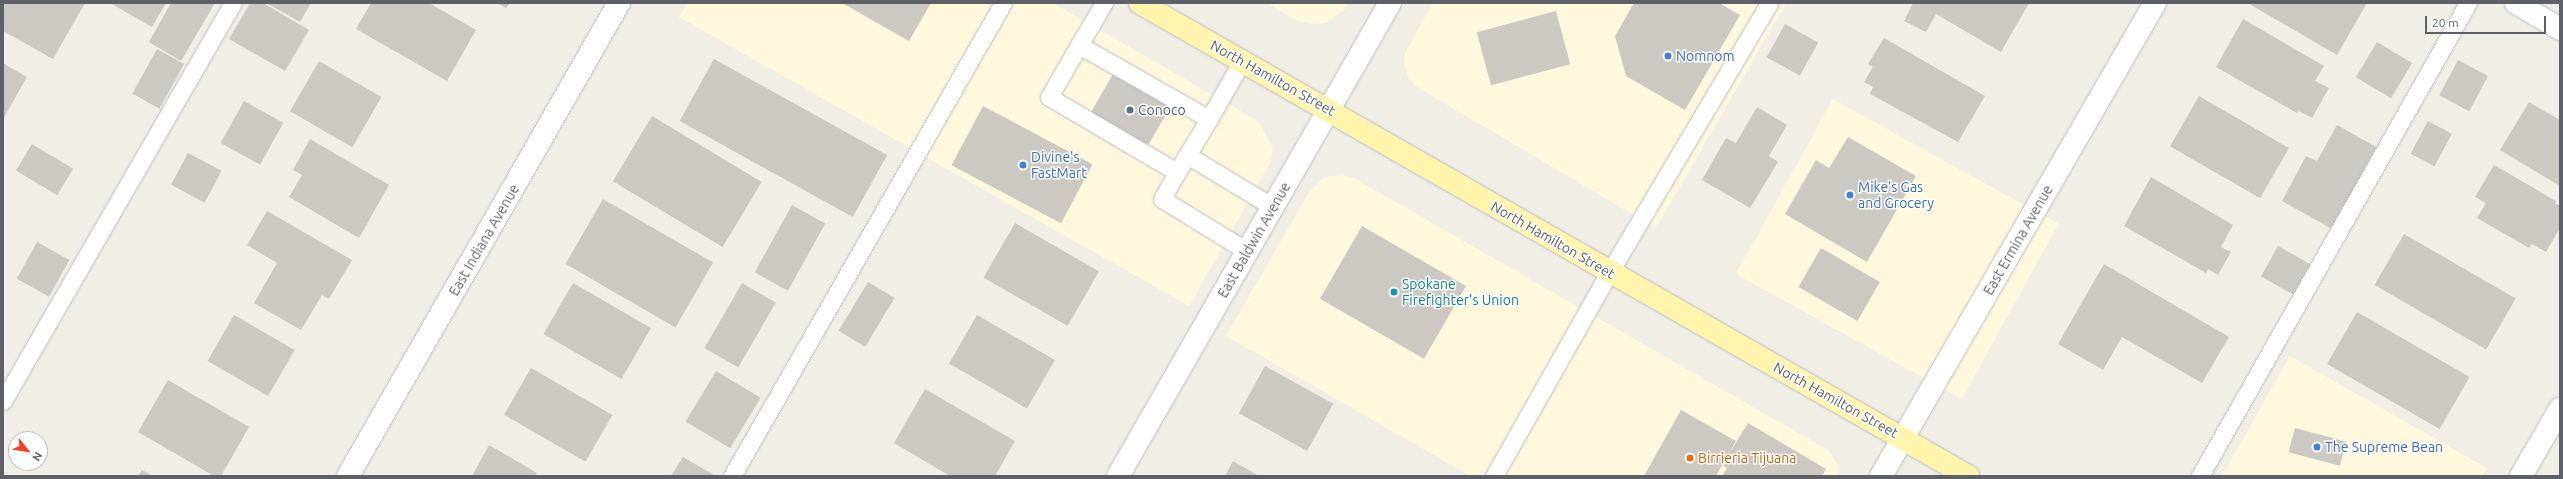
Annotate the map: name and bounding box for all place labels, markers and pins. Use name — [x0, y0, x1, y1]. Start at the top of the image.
place label: Nomnom — [1676, 48, 1735, 64]
marker: Nomnom — [1663, 51, 1673, 61]
place label: Conoco — [1138, 102, 1186, 118]
marker: Conoco — [1125, 105, 1135, 115]
place label: Divine's FastMart — [1031, 149, 1087, 182]
marker: Divine's FastMart — [1018, 160, 1028, 170]
place label: Mike's Gas and Grocery — [1858, 179, 1934, 212]
marker: Mike's Gas and Grocery — [1845, 190, 1855, 200]
place label: Spokane Firefighter's Union — [1402, 276, 1519, 308]
marker: Spokane Firefighter's Union — [1389, 287, 1399, 297]
place label: The Supreme Bean — [2325, 439, 2443, 455]
marker: The Supreme Bean — [2312, 442, 2322, 452]
place label: Birrieria Tijuana — [1698, 450, 1796, 466]
marker: Birrieria Tijuana — [1685, 453, 1695, 463]

